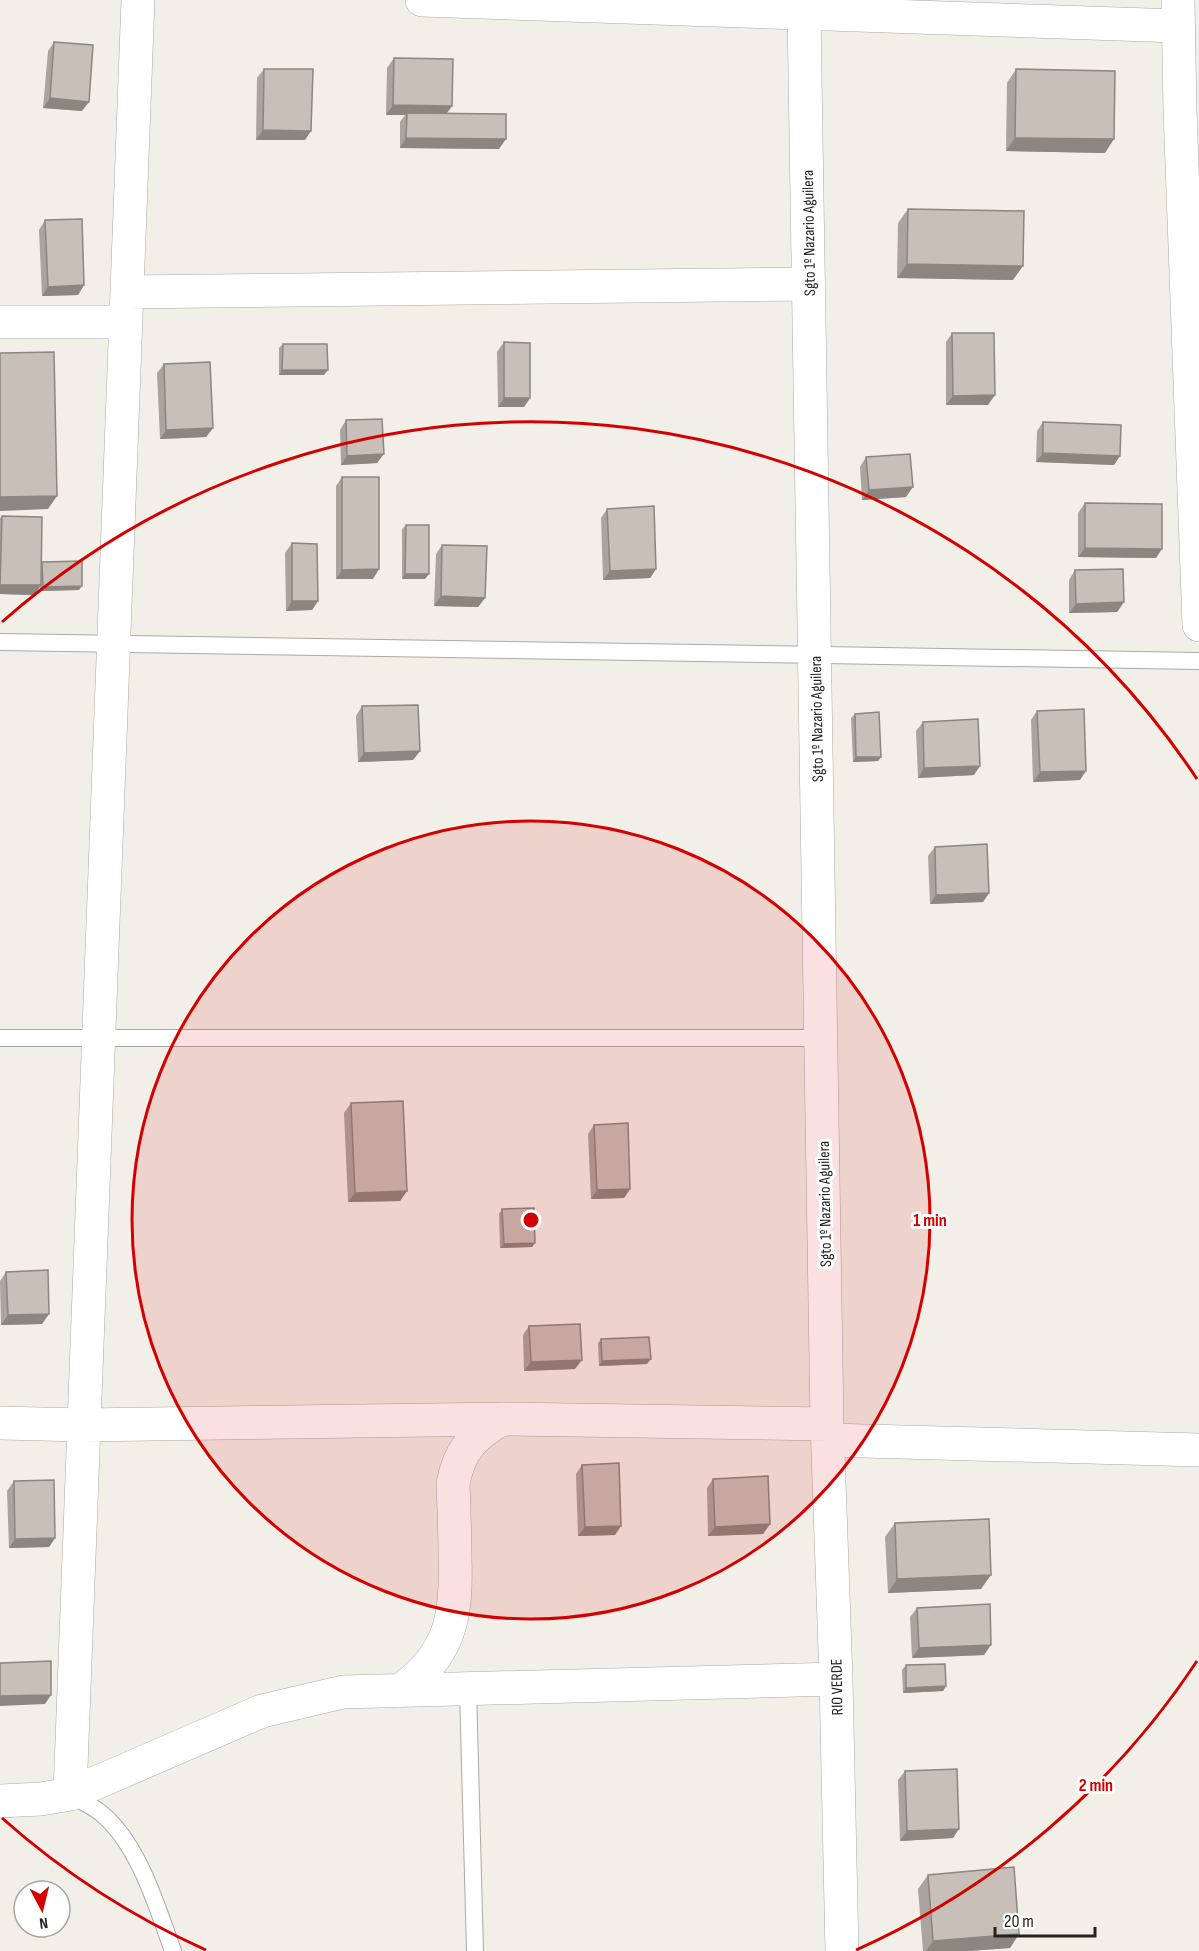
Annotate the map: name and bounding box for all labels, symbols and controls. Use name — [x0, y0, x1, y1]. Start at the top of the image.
street label: Sgto 1º Nazario Aguilera — [799, 170, 820, 296]
street label: Sgto 1º Nazario Aguilera — [807, 656, 828, 782]
street label: Sgto 1º Nazario Aguilera — [815, 1141, 836, 1267]
centre of rings — [521, 1210, 541, 1230]
text: 1 min — [913, 1210, 947, 1231]
street label: RIO VERDE — [828, 1658, 847, 1715]
text: 2 min — [1079, 1775, 1113, 1796]
north arrow — [12, 1879, 72, 1939]
scale bar — [995, 1900, 1096, 1938]
text: 20 m — [1004, 1911, 1034, 1932]
text: N — [38, 1912, 49, 1932]

